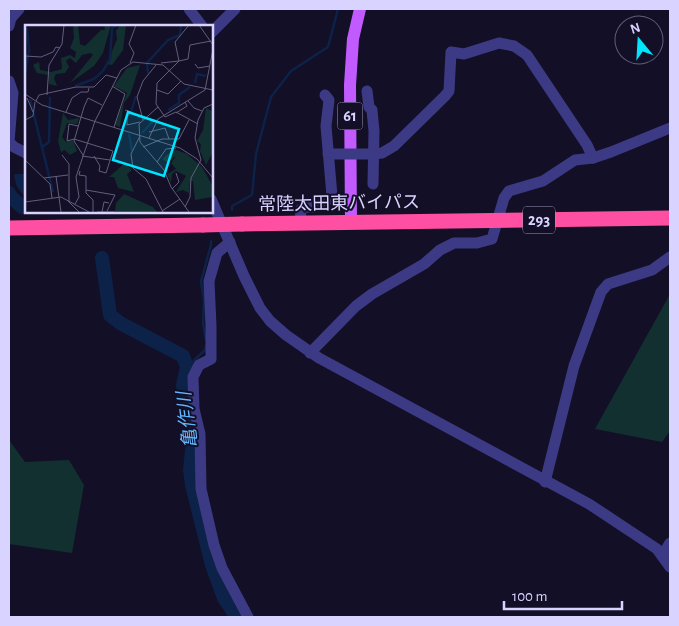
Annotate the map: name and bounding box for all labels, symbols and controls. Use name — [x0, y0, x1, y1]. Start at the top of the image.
north arrow — [614, 15, 664, 65]
text: N — [628, 20, 642, 37]
inset map — [25, 25, 212, 212]
road number: 61 — [338, 102, 362, 130]
street label: 常陸太田東バイパス — [258, 193, 420, 214]
road number: 293 — [523, 206, 555, 234]
water label: 亀作川 — [174, 389, 201, 450]
scale bar — [504, 578, 622, 610]
text: 100 m — [512, 589, 547, 604]

